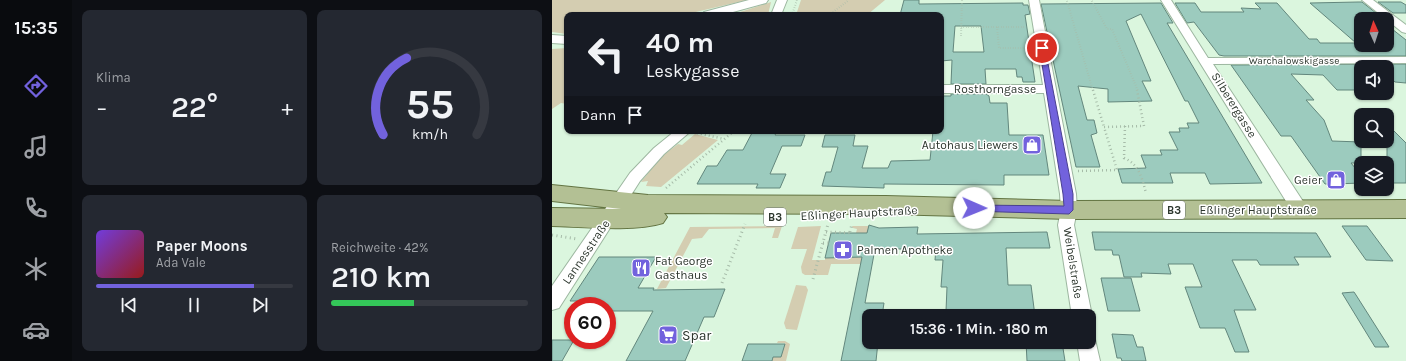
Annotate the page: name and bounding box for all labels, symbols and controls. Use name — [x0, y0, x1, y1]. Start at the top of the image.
north arrow — [1354, 12, 1394, 52]
map controls — [1354, 12, 1394, 196]
text: 15:35 — [14, 17, 58, 39]
text: 40 m — [646, 26, 714, 59]
icon: left — [580, 28, 632, 80]
pin — [1025, 31, 1059, 65]
icon: arrive — [1031, 37, 1053, 59]
street label: Warchalowskigasse — [1249, 55, 1339, 67]
text: Leskygasse — [646, 60, 739, 82]
button: sound — [1354, 60, 1394, 100]
text: Klima — [96, 70, 131, 85]
street label: Silberergasse — [1208, 70, 1260, 140]
icon: directions — [22, 72, 50, 100]
text: 55 — [405, 80, 454, 128]
street label: Rosthorngasse — [954, 82, 1036, 96]
text: 22° — [171, 89, 218, 125]
text: − — [96, 95, 108, 121]
text: + — [281, 95, 293, 121]
icon: arrive — [624, 104, 646, 126]
text: Dann — [580, 106, 616, 124]
button: search — [1354, 108, 1394, 148]
text: km/h — [411, 126, 448, 143]
icon: music — [22, 133, 50, 161]
shop icon: Autohaus Liewers — [1021, 134, 1043, 156]
place label: Autohaus Liewers — [922, 138, 1018, 152]
button: layers — [1354, 156, 1394, 196]
shop icon: Geier — [1325, 169, 1347, 191]
place label: Geier — [1294, 173, 1323, 187]
position arrow — [953, 187, 995, 229]
icon: phone — [22, 194, 50, 222]
road number: B3 — [1163, 201, 1185, 219]
street label: Eßlinger Hauptstraße — [800, 203, 918, 223]
street label: Eßlinger Hauptstraße — [1199, 203, 1317, 217]
road number: B3 — [764, 208, 786, 226]
street label: Lannesstraße — [559, 217, 613, 287]
street label: Weibelstraße — [1060, 226, 1086, 300]
text: Paper Moons — [156, 237, 248, 255]
pharmacy icon: Palmen Apotheke — [832, 239, 854, 261]
text: Reichweite · 42% — [331, 240, 428, 255]
place label: Palmen Apotheke — [857, 243, 952, 257]
place label: Fat George Gasthaus — [655, 254, 713, 282]
icon: climate — [22, 255, 50, 283]
text: Ada Vale — [156, 255, 206, 270]
restaurant icon: Fat George Gasthaus — [630, 257, 652, 279]
text: 210 km — [331, 259, 431, 295]
icon: previous — [118, 294, 140, 316]
icon: pause — [183, 294, 205, 316]
icon: next — [249, 294, 271, 316]
speed limit sign: 60 — [564, 297, 616, 349]
icon: car — [22, 316, 50, 344]
text: 15:36 · 1 Min. · 180 m — [910, 320, 1048, 338]
supermarket icon: Spar — [657, 324, 679, 346]
place label: Spar — [682, 327, 712, 344]

